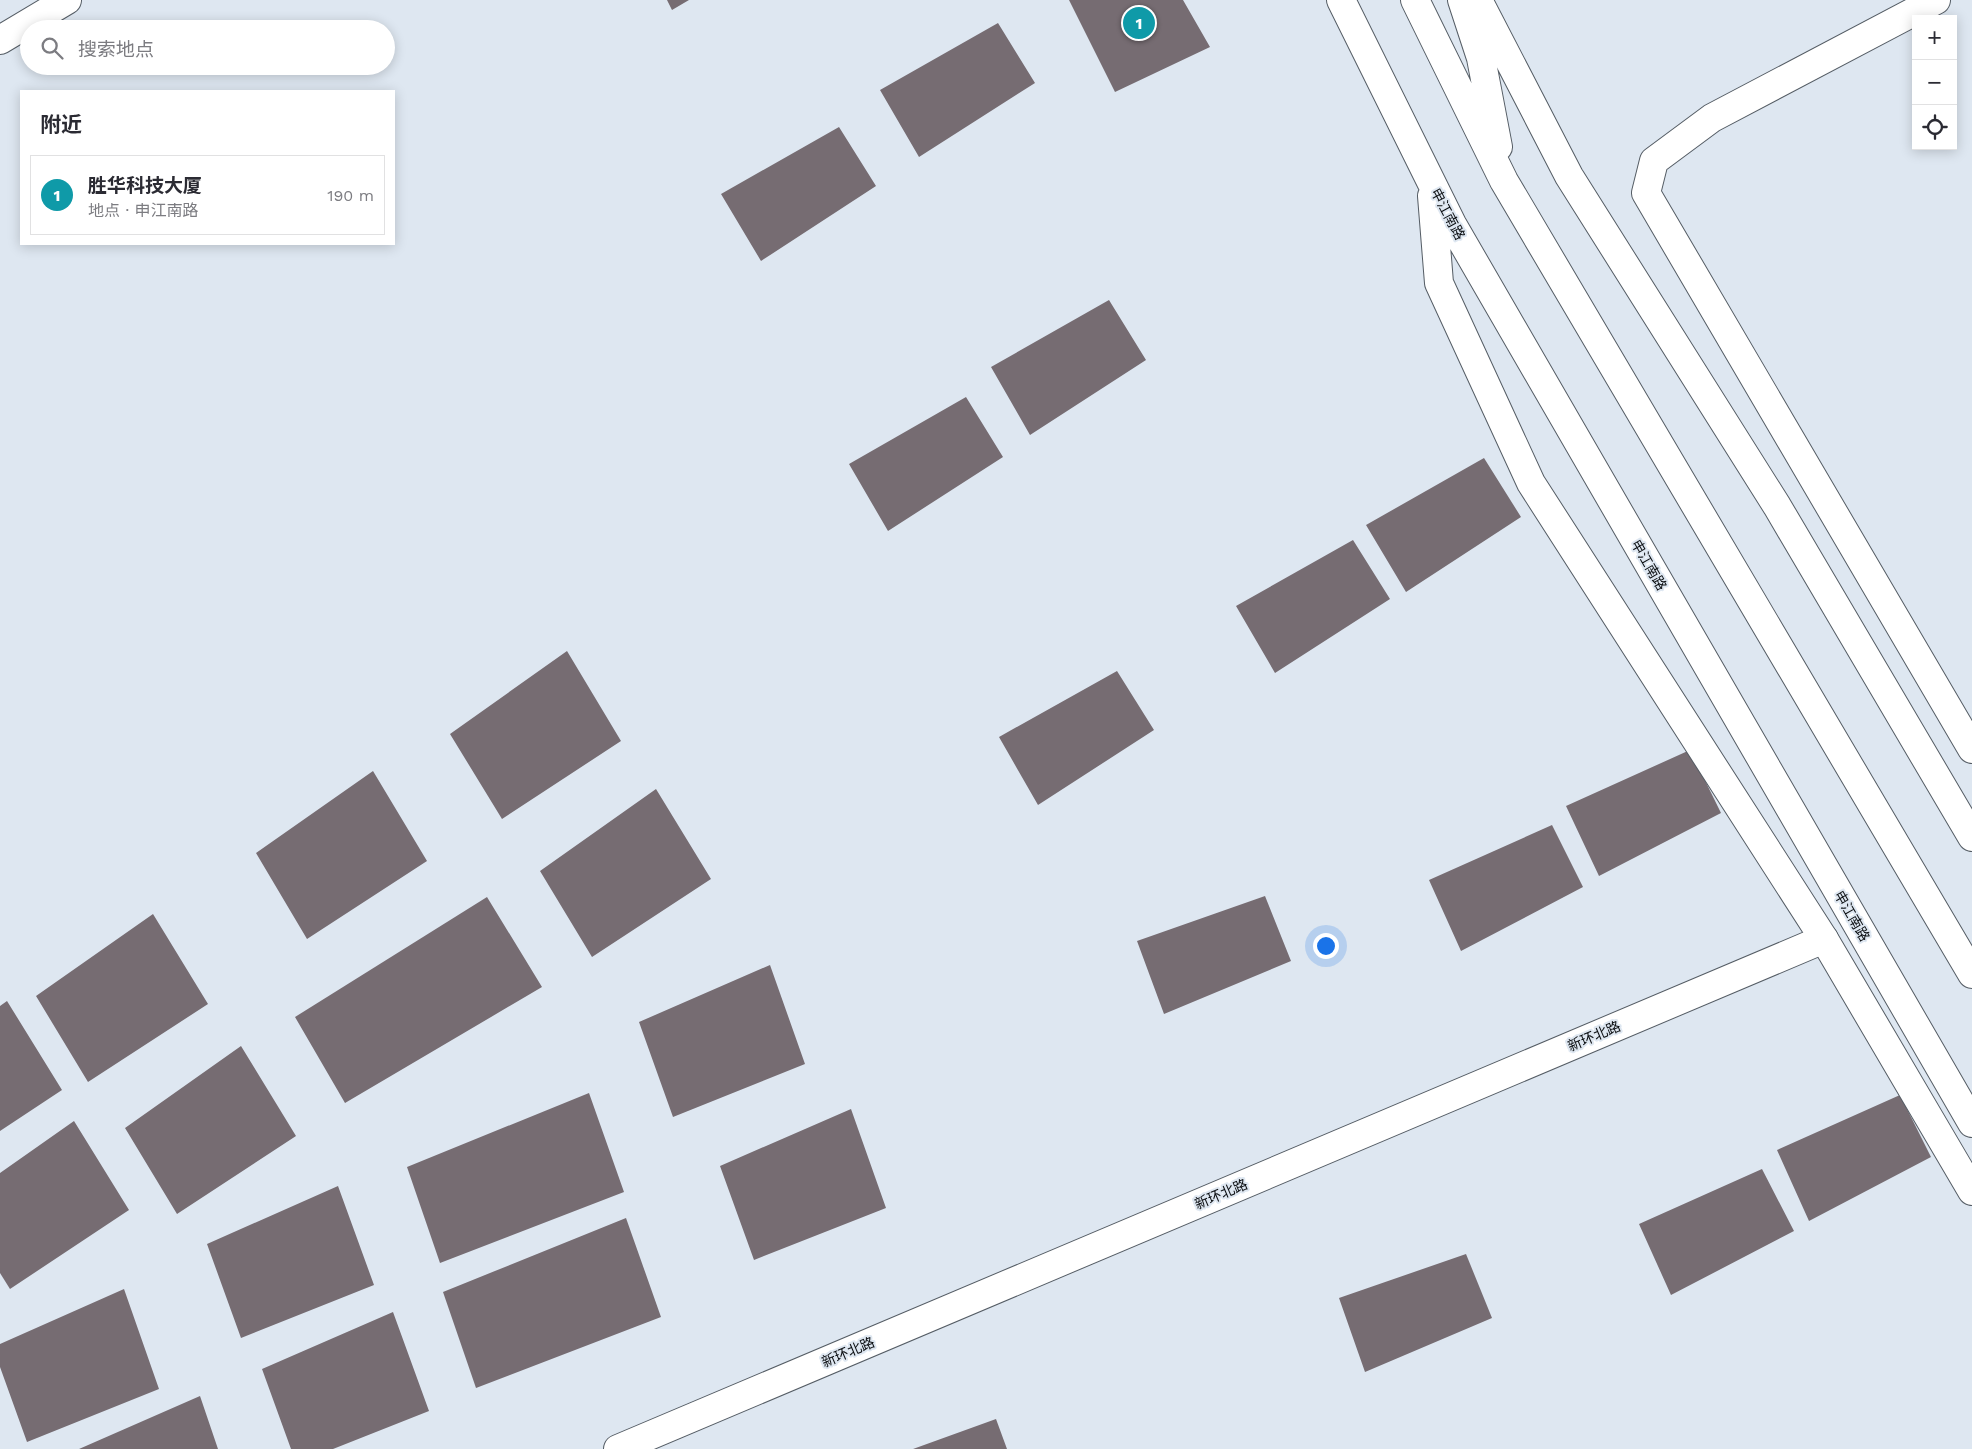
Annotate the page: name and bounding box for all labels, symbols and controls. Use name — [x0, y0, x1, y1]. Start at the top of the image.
pin: 1 — [1123, 4, 1155, 42]
map controls — [1912, 15, 1957, 150]
button: + — [1912, 15, 1957, 60]
search box — [20, 20, 395, 75]
icon: search — [38, 34, 66, 62]
text: 搜索地点 — [78, 38, 154, 61]
button: − — [1912, 60, 1957, 105]
button: locate — [1912, 105, 1957, 150]
text: 附近 — [40, 112, 82, 137]
text: 胜华科技大厦 — [88, 174, 202, 197]
text: 1 — [54, 186, 60, 205]
text: 190 m — [327, 186, 374, 205]
street label: 申江南路 — [1428, 186, 1468, 242]
text: 地点 · 申江南路 — [88, 201, 199, 220]
street label: 申江南路 — [1628, 537, 1670, 593]
street label: 申江南路 — [1831, 888, 1873, 944]
your location — [1313, 933, 1339, 959]
street label: 新环北路 — [1565, 1018, 1623, 1054]
street label: 新环北路 — [1192, 1176, 1250, 1212]
street label: 新环北路 — [819, 1334, 877, 1370]

